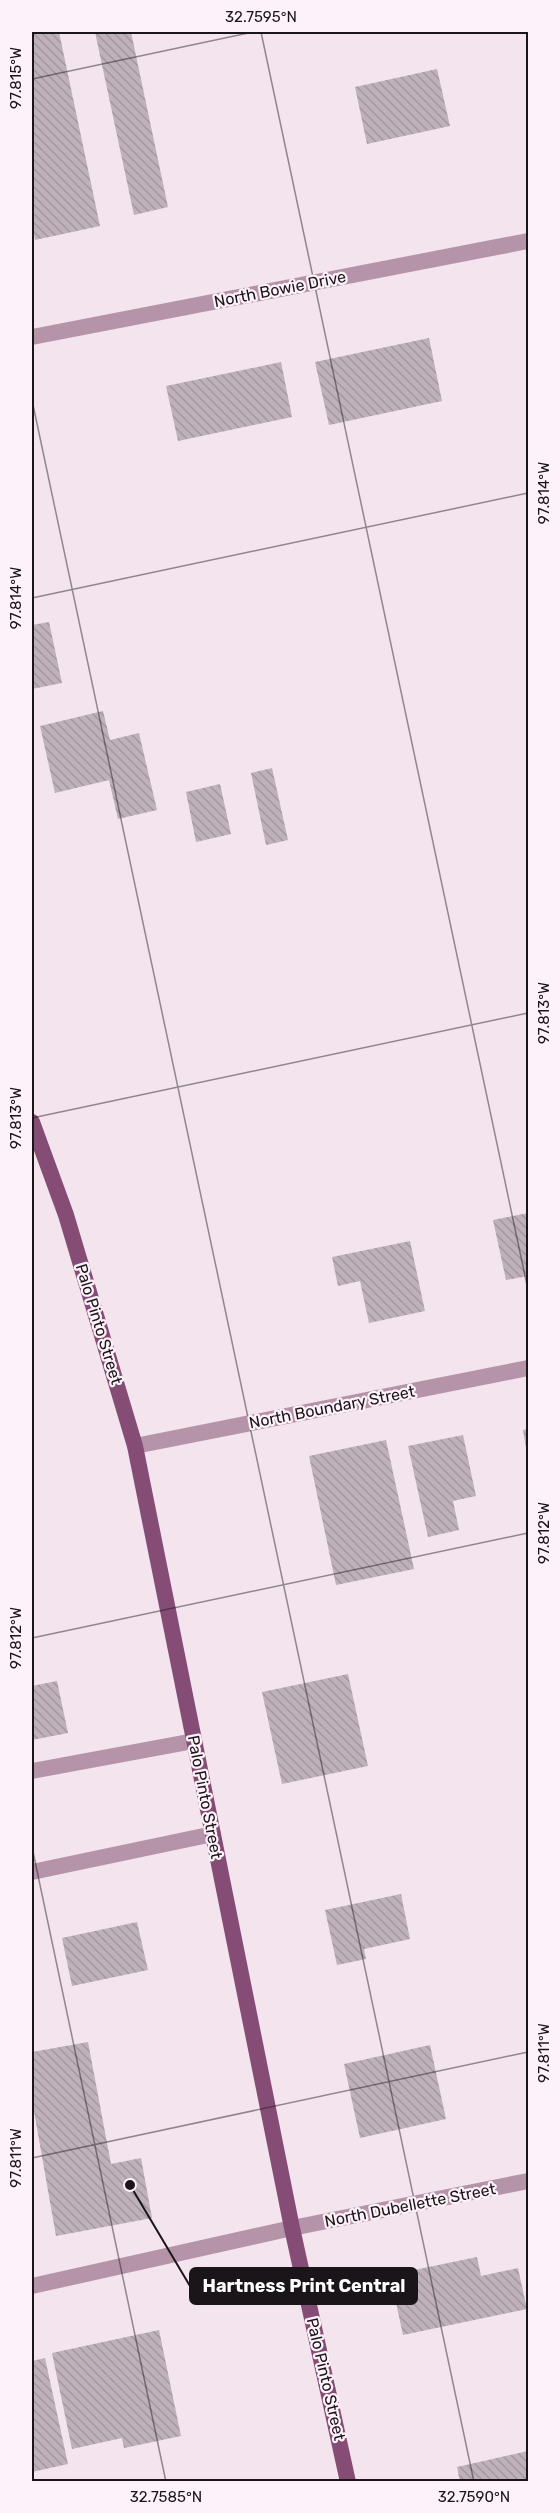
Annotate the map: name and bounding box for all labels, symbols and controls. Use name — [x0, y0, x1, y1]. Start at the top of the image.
text: 32.7595°N — [225, 8, 297, 26]
text: 97.815°W — [7, 47, 25, 109]
street label: North Bowie Drive — [212, 267, 348, 311]
text: 97.814°W — [535, 462, 553, 524]
text: 97.814°W — [7, 567, 25, 629]
text: 97.813°W — [535, 982, 553, 1044]
text: 97.813°W — [7, 1087, 25, 1149]
street label: Palo Pinto Street — [72, 1261, 126, 1387]
street label: North Boundary Street — [247, 1382, 417, 1432]
text: 97.812°W — [535, 1502, 553, 1564]
text: 97.812°W — [7, 1607, 25, 1669]
street label: Palo Pinto Street — [184, 1734, 226, 1860]
text: 97.811°W — [535, 2023, 553, 2083]
text: 97.811°W — [7, 2128, 25, 2188]
street label: North Dubellette Street — [323, 2179, 497, 2231]
callout: Hartness Print Central — [190, 2268, 417, 2304]
text: Hartness Print Central — [203, 2275, 405, 2297]
street label: Palo Pinto Street — [303, 2316, 349, 2442]
text: 32.7585°N — [130, 2488, 202, 2506]
text: 32.7590°N — [438, 2488, 510, 2506]

